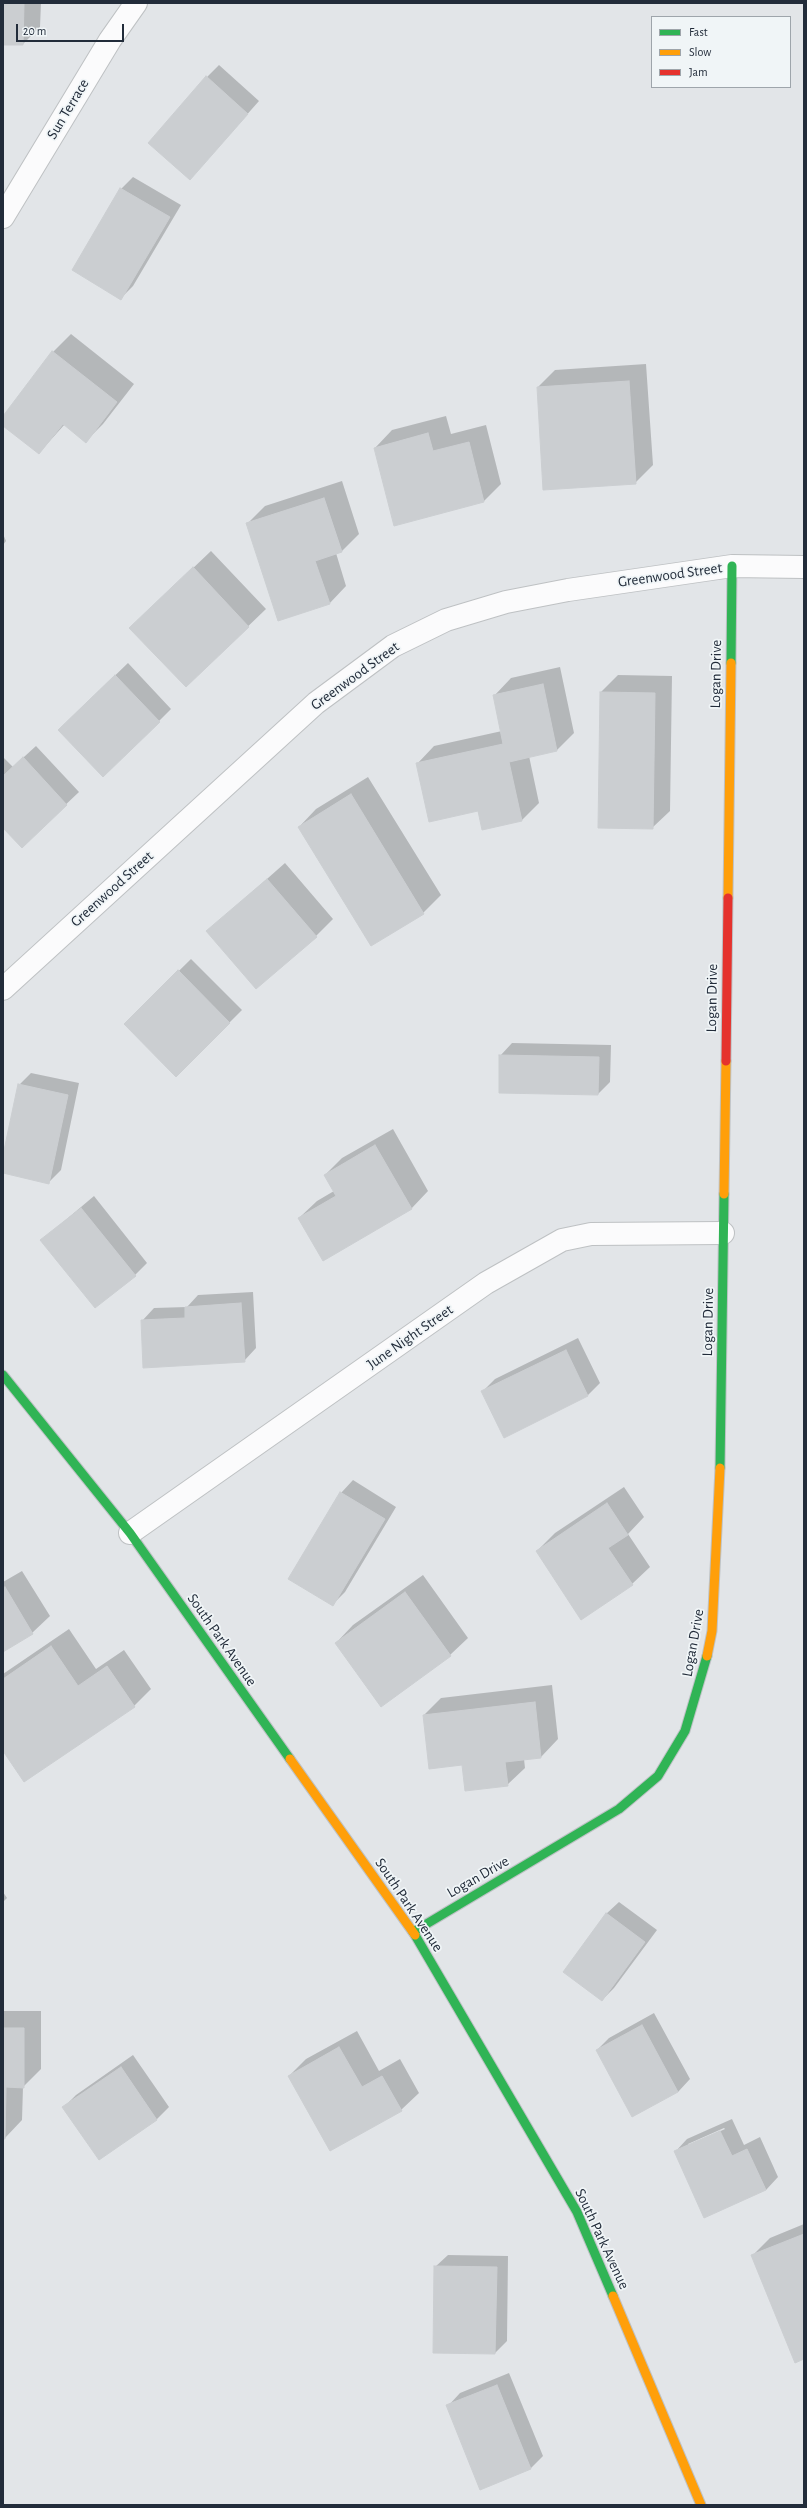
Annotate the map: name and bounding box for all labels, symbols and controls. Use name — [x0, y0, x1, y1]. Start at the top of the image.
scale bar — [18, 16, 126, 42]
legend — [651, 16, 791, 88]
text: 20 m — [23, 25, 46, 37]
text: Fast — [689, 26, 708, 38]
text: Slow — [689, 46, 711, 58]
text: Jam — [689, 66, 708, 78]
street label: Sun Terrace — [43, 76, 93, 142]
street label: Greenwood Street — [617, 559, 723, 591]
street label: Greenwood Street — [307, 638, 403, 714]
street label: Logan Drive — [706, 639, 726, 709]
street label: Greenwood Street — [67, 847, 157, 931]
street label: Logan Drive — [702, 963, 722, 1033]
street label: Logan Drive — [698, 1287, 718, 1357]
street label: June Night Street — [364, 1301, 456, 1373]
street label: South Park Avenue — [183, 1590, 261, 1690]
street label: Logan Drive — [678, 1608, 708, 1678]
street label: Logan Drive — [444, 1852, 512, 1902]
street label: South Park Avenue — [371, 1855, 447, 1955]
street label: South Park Avenue — [571, 2186, 633, 2292]

